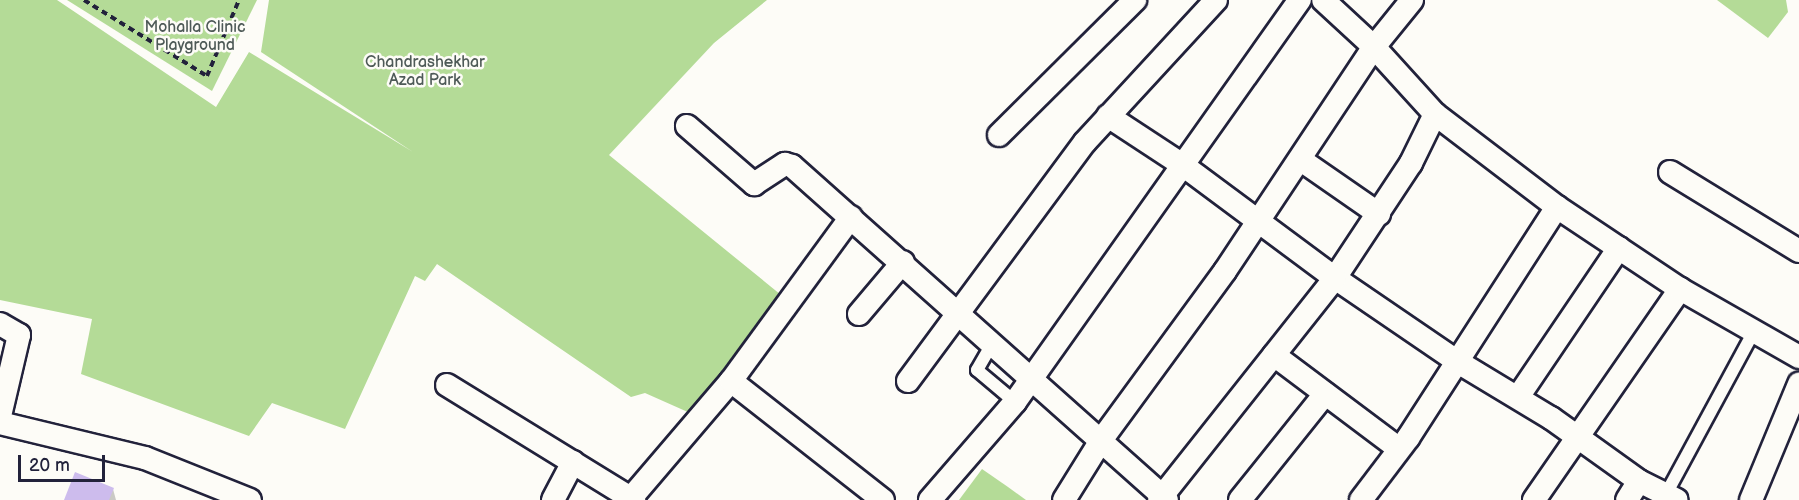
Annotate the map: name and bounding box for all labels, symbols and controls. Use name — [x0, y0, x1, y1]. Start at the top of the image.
park label: Mohalla Clinic Playground — [144, 18, 246, 56]
park label: Chandrashekhar Azad Park — [365, 53, 485, 91]
scale bar — [21, 443, 108, 481]
text: 20 m — [29, 455, 70, 476]

